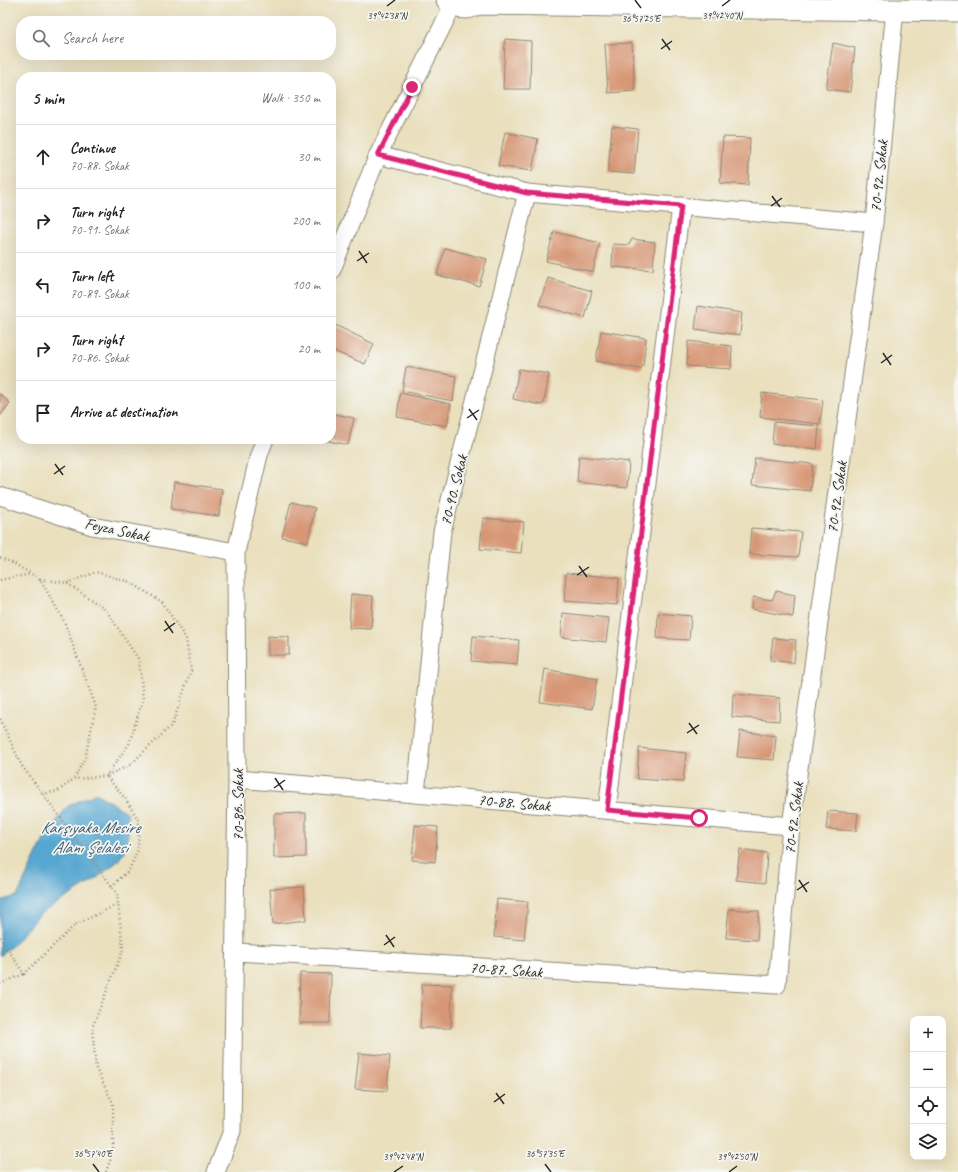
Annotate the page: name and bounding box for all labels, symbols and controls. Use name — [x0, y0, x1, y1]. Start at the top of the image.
text: 39°42'38"N — [367, 9, 409, 22]
text: 39°42'40"N — [702, 9, 744, 22]
text: 36°57'25"E — [622, 12, 662, 25]
search box — [16, 16, 336, 60]
icon: search — [30, 27, 52, 49]
text: Search here — [62, 29, 123, 48]
route end — [403, 78, 421, 96]
text: 5 min — [32, 88, 64, 109]
text: Walk · 350 m — [261, 90, 320, 106]
street label: 70-92. Sokak — [865, 138, 893, 213]
text: Continue — [70, 139, 115, 158]
icon: ahead — [32, 146, 54, 168]
text: 30 m — [298, 149, 320, 165]
text: 70-88. Sokak — [70, 158, 129, 174]
text: Turn right — [70, 203, 123, 222]
icon: right — [32, 210, 54, 232]
text: 200 m — [292, 213, 320, 229]
text: 70-91. Sokak — [70, 222, 129, 238]
text: Turn left — [70, 267, 113, 286]
icon: left — [32, 274, 54, 296]
text: 100 m — [292, 277, 320, 293]
text: 70-89. Sokak — [70, 286, 129, 302]
text: Turn right — [70, 331, 123, 350]
icon: right — [32, 338, 54, 360]
text: 20 m — [298, 341, 320, 357]
text: 70-86. Sokak — [70, 350, 129, 366]
icon: arrive — [32, 402, 54, 424]
text: Arrive at destination — [70, 403, 177, 422]
street label: 70-90. Sokak — [436, 452, 473, 528]
street label: 70-92. Sokak — [822, 459, 852, 534]
street label: Feyza Sokak — [83, 513, 152, 547]
street label: 70-86. Sokak — [228, 768, 248, 841]
street label: 70-92. Sokak — [780, 780, 808, 855]
street label: 70-88. Sokak — [477, 790, 552, 816]
route start — [690, 809, 708, 827]
water label: Karşıyaka Mesire Alanı Şelalesi — [41, 817, 142, 858]
street label: 70-87. Sokak — [469, 957, 544, 983]
map controls — [910, 1016, 946, 1160]
button: + — [910, 1016, 946, 1052]
button: − — [910, 1052, 946, 1088]
button: locate — [910, 1088, 946, 1124]
button: layers — [910, 1124, 946, 1160]
text: 36°57'40"E — [74, 1147, 114, 1160]
text: 36°57'35"E — [526, 1147, 566, 1160]
text: 39°42'48"N — [383, 1150, 425, 1163]
text: 39°42'50"N — [717, 1150, 759, 1163]

